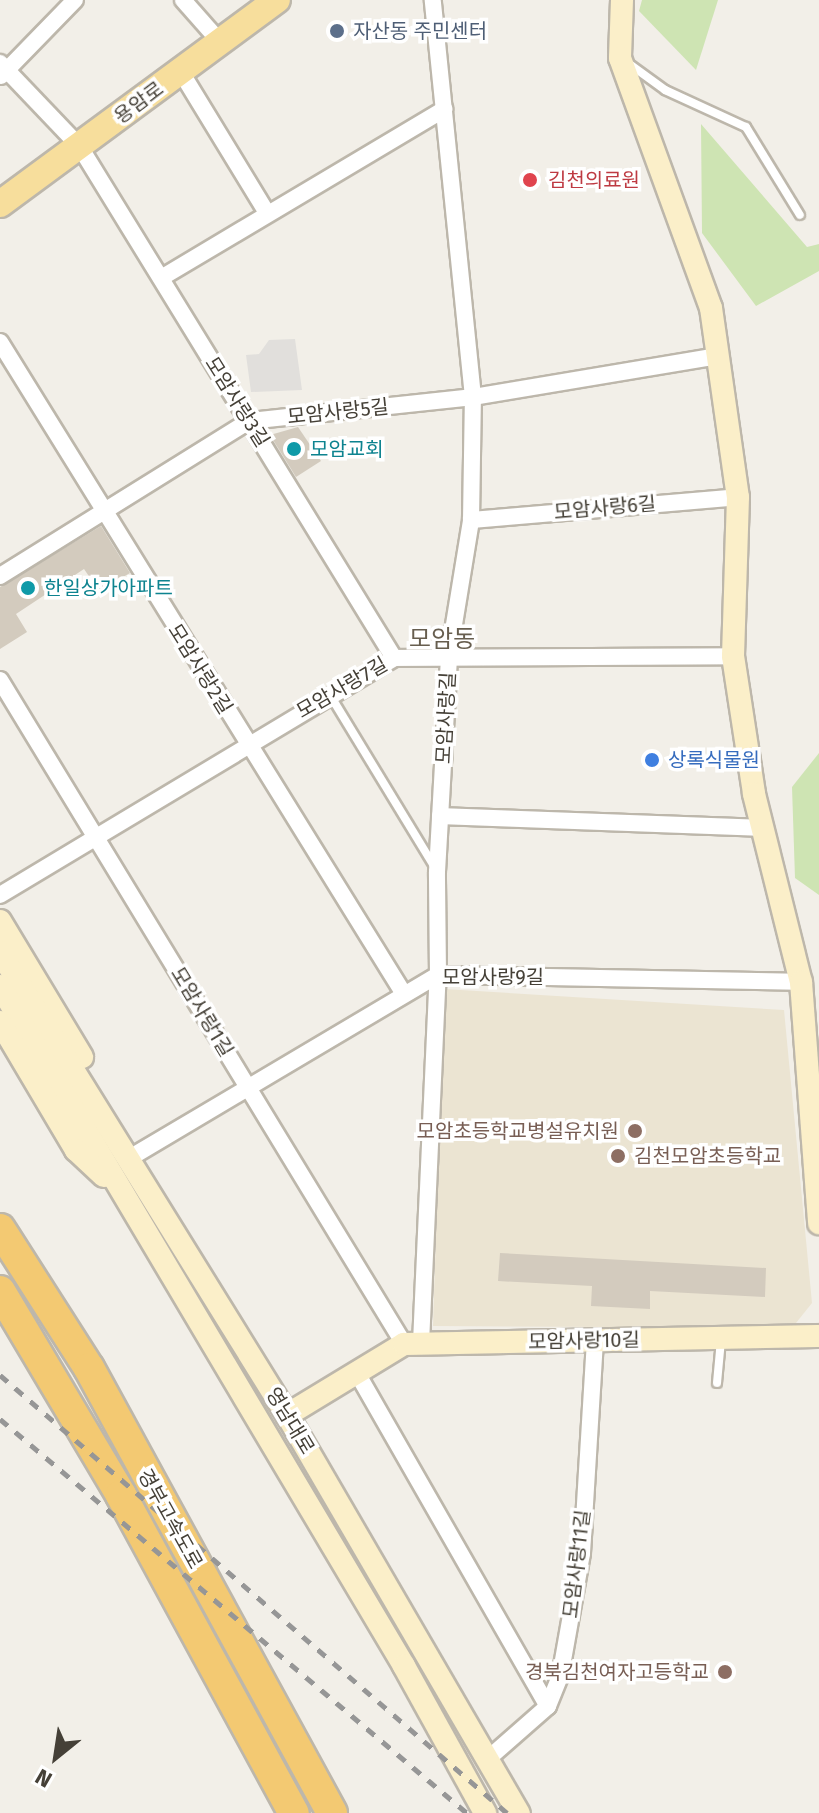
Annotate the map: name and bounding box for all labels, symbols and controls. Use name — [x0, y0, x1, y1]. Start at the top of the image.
place label: 자산동 주민센터 — [353, 19, 487, 43]
marker: 자산동 주민센터 — [328, 22, 346, 40]
street label: 용암로 — [110, 77, 168, 129]
place label: 김천의료원 — [548, 168, 640, 192]
marker: 김천의료원 — [519, 169, 541, 191]
street label: 모암사랑3길 — [200, 352, 274, 452]
street label: 모암사랑5길 — [286, 395, 390, 429]
place label: 모암교회 — [310, 437, 384, 461]
marker: 모암교회 — [285, 440, 303, 458]
street label: 모암사랑6길 — [553, 492, 657, 524]
place label: 한일상가아파트 — [44, 576, 173, 600]
marker: 한일상가아파트 — [19, 579, 37, 597]
street label: 모암사랑2길 — [163, 619, 237, 719]
district label: 모암동 — [409, 626, 475, 654]
street label: 모암사랑7길 — [292, 652, 392, 724]
street label: 모암사랑길 — [432, 671, 460, 765]
place label: 상록식물원 — [668, 748, 760, 772]
marker: 상록식물원 — [643, 751, 661, 769]
street label: 모암사랑1길 — [166, 963, 238, 1061]
street label: 모암사랑9길 — [442, 965, 544, 989]
place label: 모암초등학교병설유치원 — [417, 1119, 619, 1143]
marker: 모암초등학교병설유치원 — [626, 1122, 644, 1140]
place label: 김천모암초등학교 — [634, 1144, 781, 1168]
marker: 김천모암초등학교 — [609, 1147, 627, 1165]
street label: 모암사랑10길 — [528, 1328, 640, 1354]
street label: 영남대로 — [261, 1383, 319, 1459]
street label: 경부고속도로 — [133, 1465, 207, 1573]
street label: 모암사랑11길 — [558, 1508, 596, 1620]
place label: 경북김천여자고등학교 — [525, 1660, 709, 1684]
marker: 경북김천여자고등학교 — [716, 1663, 734, 1681]
north arrow — [16, 1717, 96, 1797]
text: N — [31, 1763, 57, 1794]

